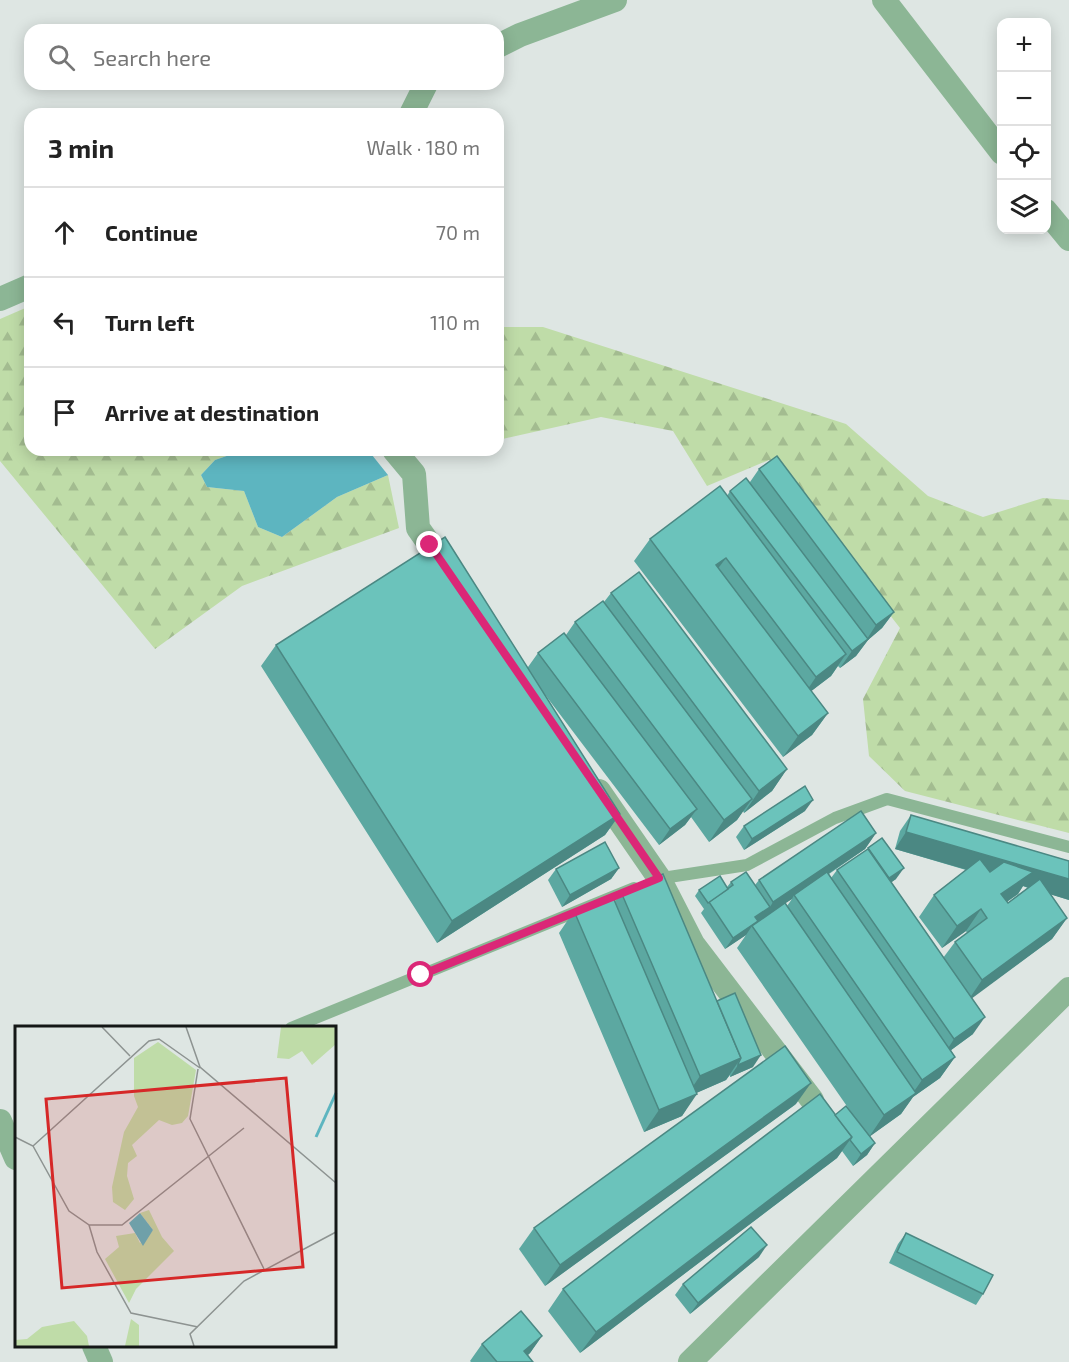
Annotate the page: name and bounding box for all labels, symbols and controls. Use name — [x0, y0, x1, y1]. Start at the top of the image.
map controls — [997, 18, 1051, 234]
button: + — [997, 18, 1051, 72]
search box — [24, 24, 504, 90]
icon: search — [45, 41, 78, 74]
text: Search here — [93, 44, 211, 70]
button: − — [997, 72, 1051, 126]
button: locate — [997, 126, 1051, 180]
text: 3 min — [48, 132, 114, 163]
text: Walk · 180 m — [367, 135, 480, 159]
button: layers — [997, 180, 1051, 234]
icon: ahead — [48, 216, 81, 249]
text: Continue — [105, 219, 198, 245]
text: 70 m — [436, 220, 480, 244]
icon: left — [48, 306, 81, 339]
text: Turn left — [105, 309, 194, 335]
text: 110 m — [430, 310, 480, 334]
icon: arrive — [48, 396, 81, 429]
text: Arrive at destination — [105, 399, 319, 425]
route end — [416, 531, 442, 557]
route start — [407, 961, 433, 987]
inset map — [15, 1026, 336, 1347]

